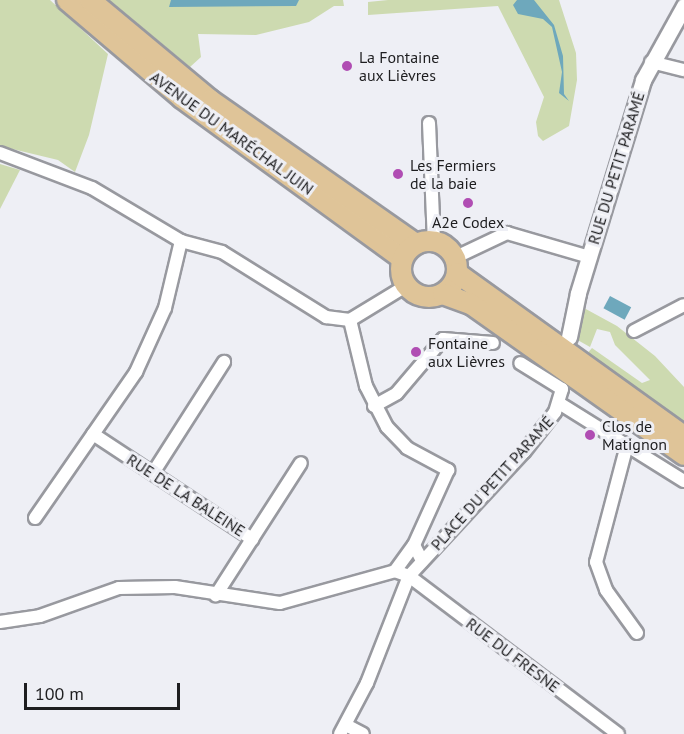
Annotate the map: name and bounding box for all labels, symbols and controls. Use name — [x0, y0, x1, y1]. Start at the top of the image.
place label: La Fontaine aux Lièvres — [359, 47, 439, 85]
marker: La Fontaine aux Lièvres — [340, 59, 354, 73]
street label: AVENUE DU MARÉCHAL JUIN — [146, 67, 318, 199]
street label: RUE DU PETIT PARAMÉ — [584, 89, 648, 247]
place label: Les Fermiers de la baie — [410, 155, 496, 193]
marker: Les Fermiers de la baie — [391, 167, 405, 181]
marker: A2e Codex — [461, 196, 475, 210]
place label: A2e Codex — [432, 212, 504, 232]
place label: Fontaine aux Lièvres — [428, 333, 505, 371]
marker: Fontaine aux Lièvres — [409, 345, 423, 359]
street label: PLACE DU PETIT PARAMÉ — [426, 412, 558, 554]
place label: Clos de Matignon — [602, 416, 667, 454]
marker: Clos de Matignon — [583, 428, 597, 442]
street label: RUE DE LA BALEINE — [123, 449, 249, 541]
street label: RUE DU FRESNE — [462, 614, 564, 696]
scale bar — [27, 671, 183, 709]
text: 100 m — [35, 682, 84, 705]

